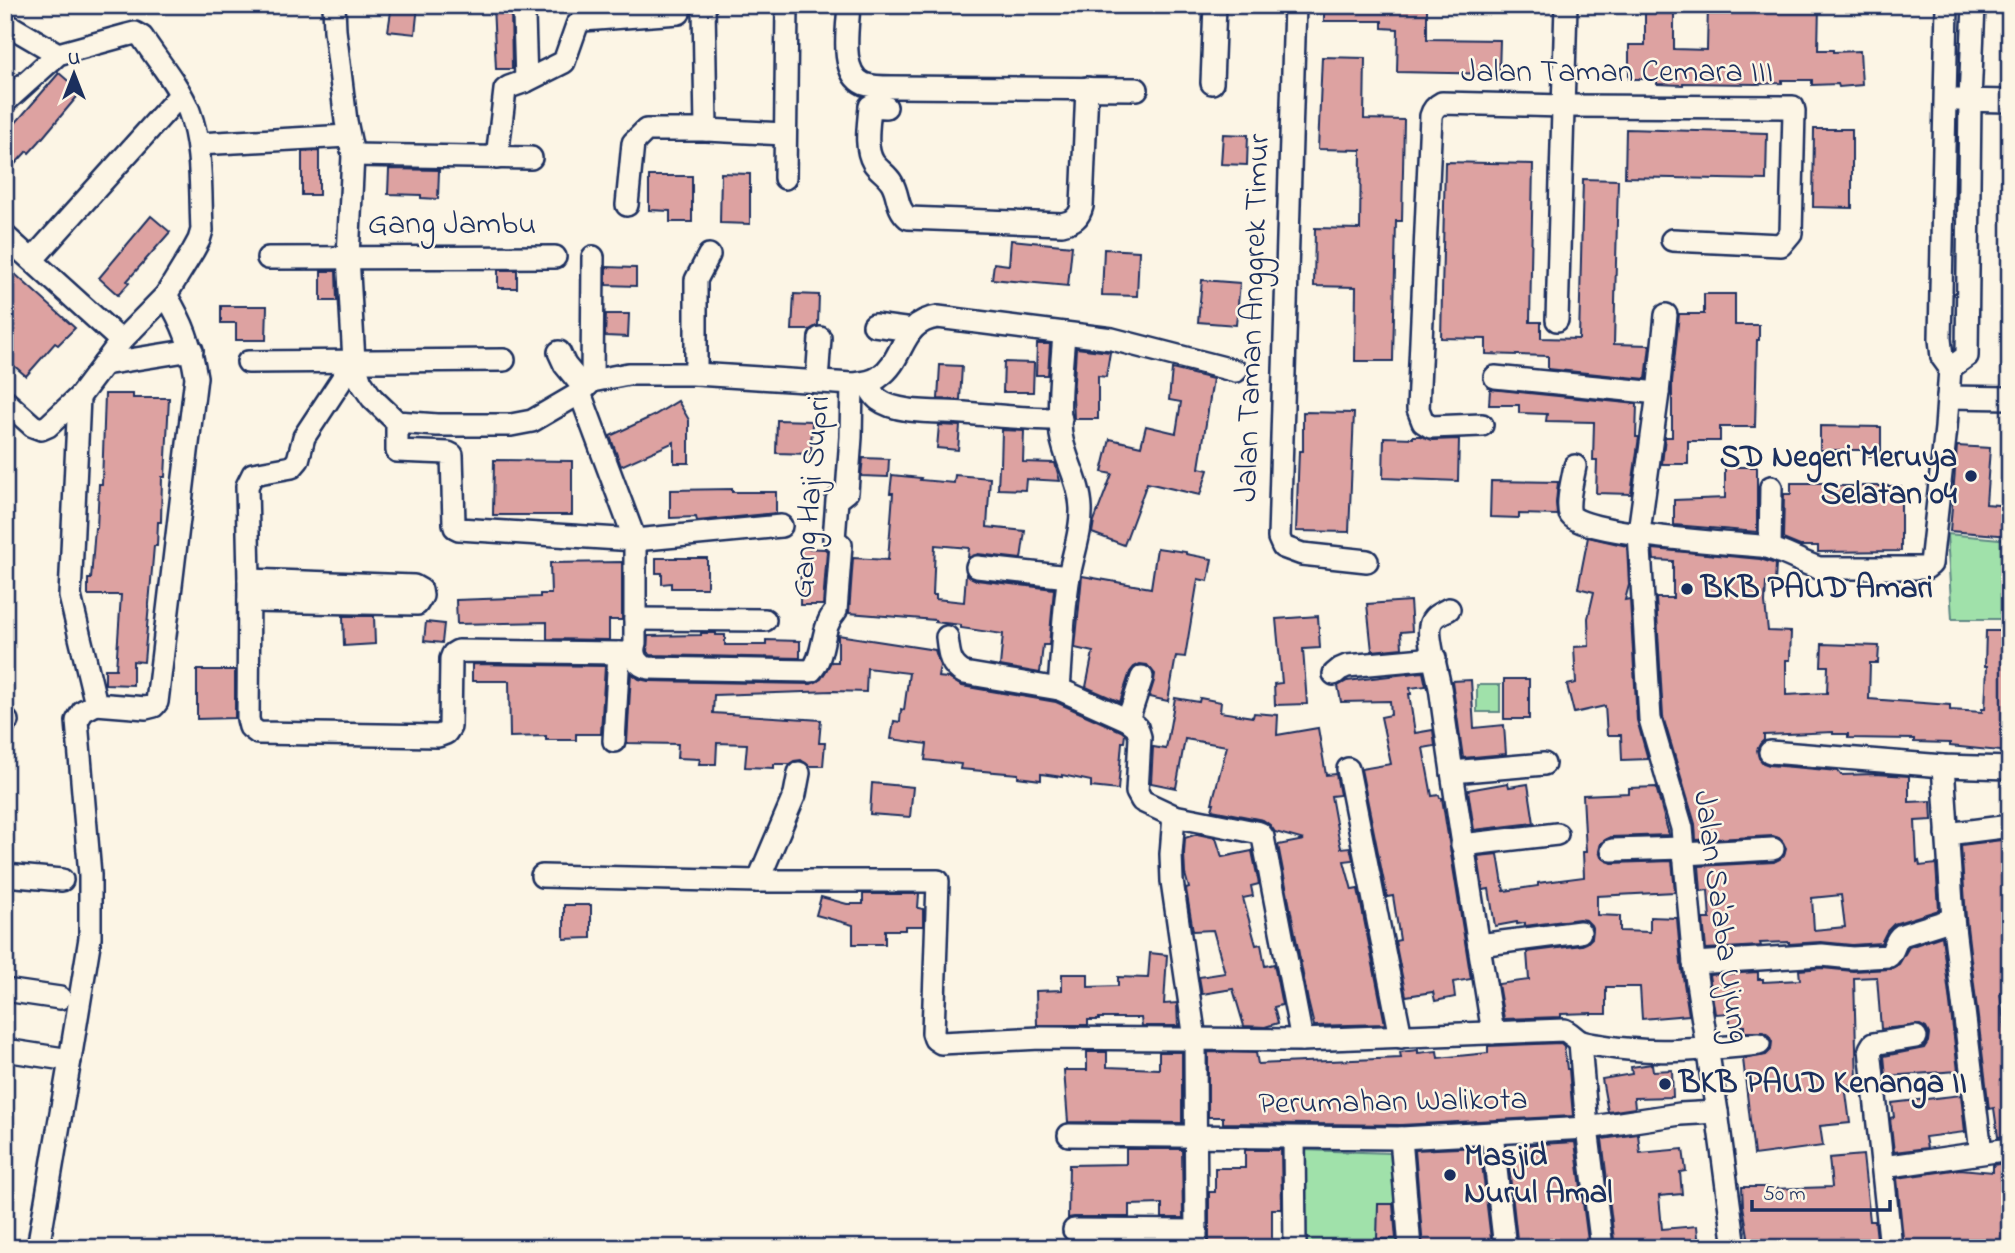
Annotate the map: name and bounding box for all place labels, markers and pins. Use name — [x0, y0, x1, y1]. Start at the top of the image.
place label: SD Negeri Meruya Selatan 04 — [1720, 435, 1958, 519]
marker: SD Negeri Meruya Selatan 04 — [1963, 468, 1979, 484]
place label: BKB PAUD Amari — [1699, 566, 1933, 613]
marker: BKB PAUD Amari — [1679, 581, 1695, 597]
place label: BKB PAUD Kenanga II — [1677, 1061, 1967, 1109]
marker: BKB PAUD Kenanga II — [1657, 1076, 1673, 1092]
place label: Masjid Nurul Amal — [1464, 1134, 1613, 1218]
marker: Masjid Nurul Amal — [1442, 1167, 1458, 1183]

